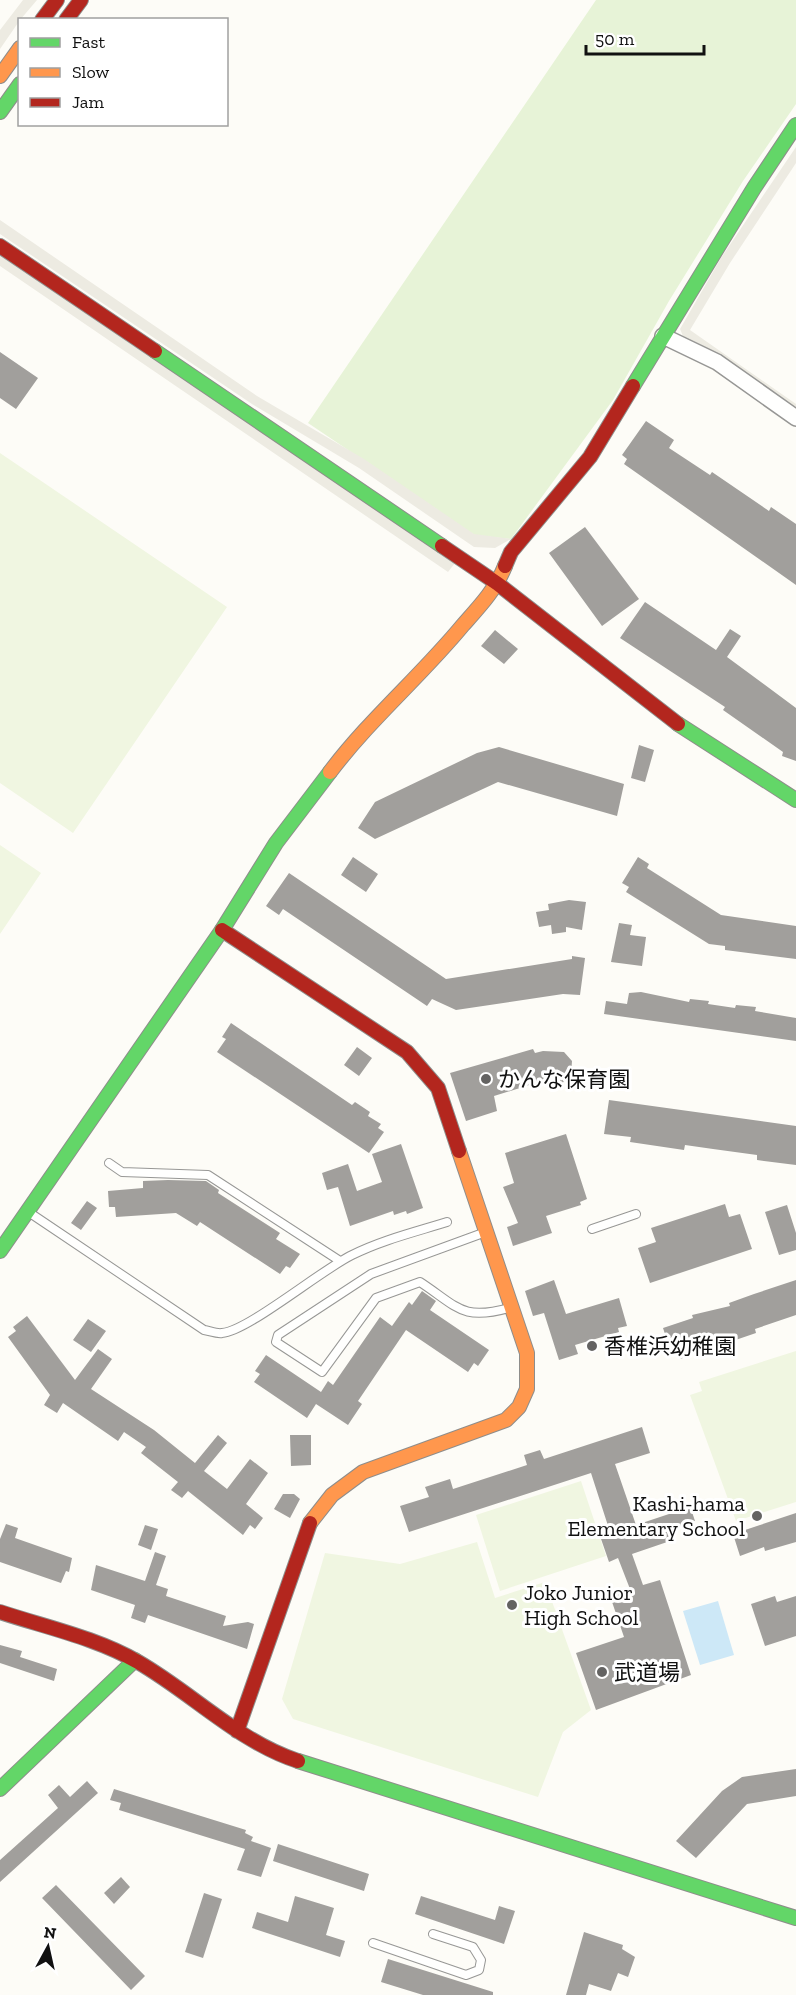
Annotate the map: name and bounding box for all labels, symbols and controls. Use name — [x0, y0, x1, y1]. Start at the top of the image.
legend — [18, 18, 228, 126]
scale bar — [586, 18, 704, 56]
text: 50 m — [595, 28, 635, 50]
text: Fast — [72, 31, 105, 53]
text: Slow — [72, 61, 109, 83]
text: Jam — [72, 91, 104, 113]
place label: かんな保育園 — [498, 1066, 630, 1093]
marker: かんな保育園 — [479, 1072, 493, 1086]
place label: 香椎浜幼稚園 — [604, 1333, 736, 1360]
marker: 香椎浜幼稚園 — [585, 1339, 599, 1353]
place label: Kashi-hama Elementary School — [568, 1490, 745, 1542]
marker: Kashi-hama Elementary School — [750, 1509, 764, 1523]
place label: Joko Junior High School — [524, 1579, 639, 1631]
marker: Joko Junior High School — [505, 1598, 519, 1612]
place label: 武道場 — [614, 1659, 680, 1686]
marker: 武道場 — [595, 1665, 609, 1679]
north arrow — [18, 1917, 78, 1977]
text: N — [43, 1922, 57, 1943]

